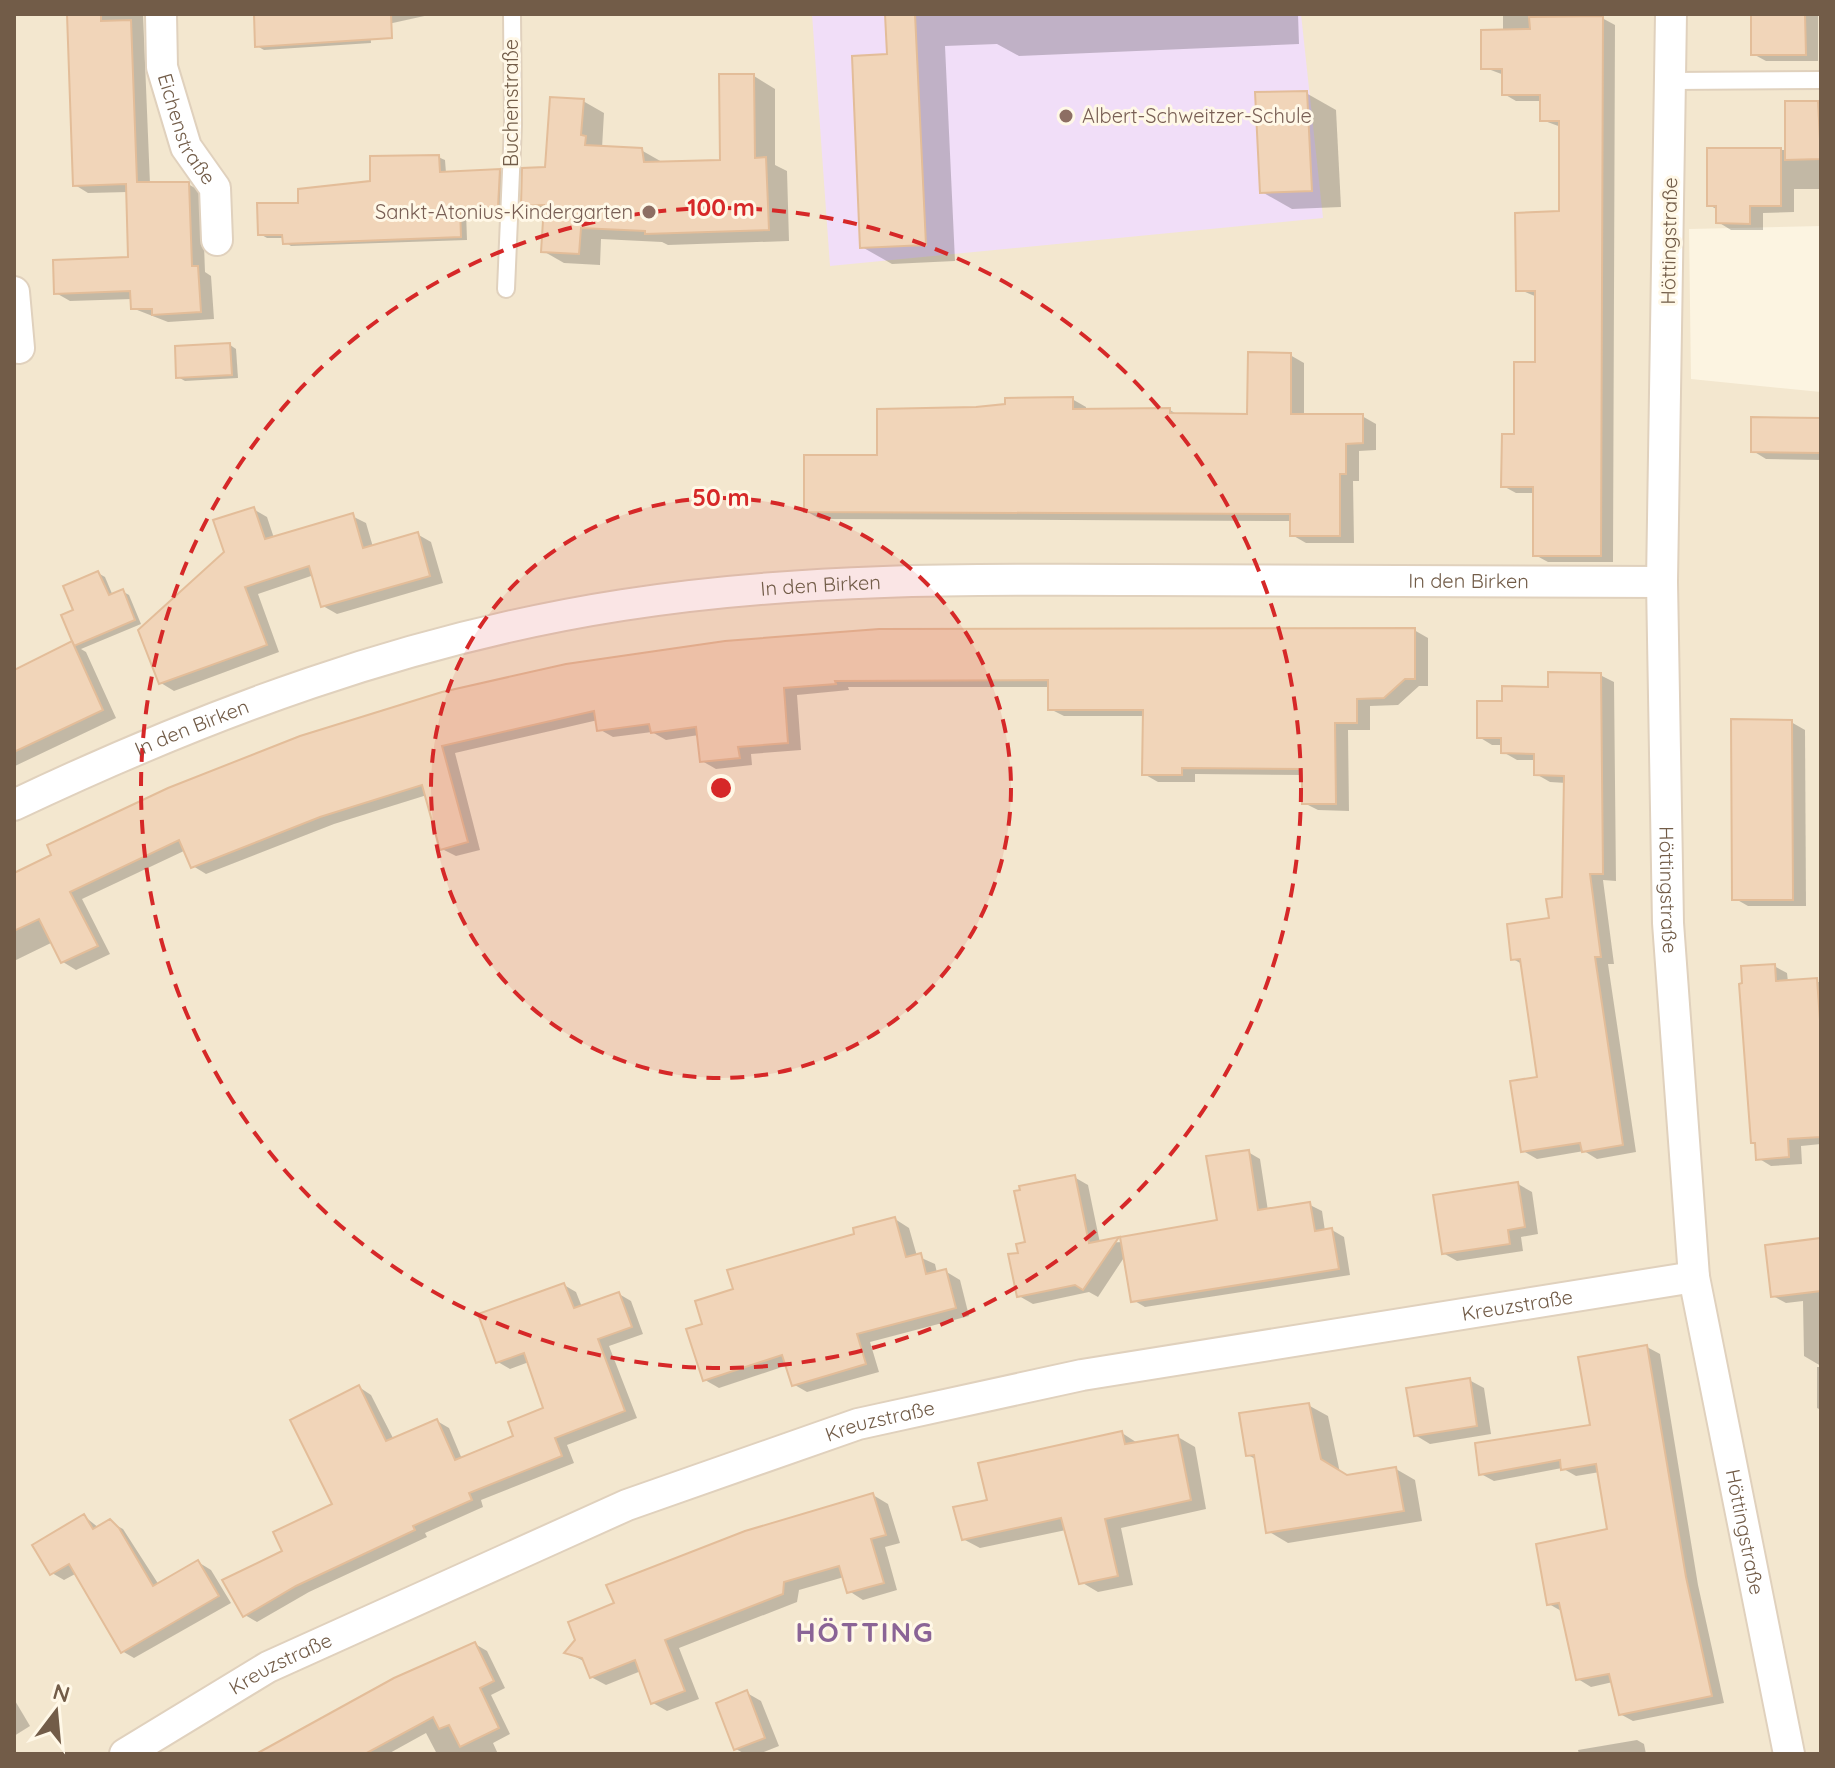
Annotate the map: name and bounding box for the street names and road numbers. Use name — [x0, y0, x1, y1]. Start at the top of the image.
street label: Buchenstraße — [498, 39, 523, 167]
street label: Eichenstraße — [153, 70, 222, 189]
street label: Höttingstraße — [1655, 177, 1682, 305]
street label: In den Birken — [1408, 568, 1529, 593]
street label: In den Birken — [759, 569, 881, 601]
street label: In den Birken — [131, 693, 252, 761]
street label: Höttingstraße — [1654, 826, 1683, 954]
street label: Kreuzstraße — [1460, 1284, 1574, 1326]
street label: Kreuzstraße — [822, 1395, 937, 1447]
street label: Höttingstraße — [1721, 1467, 1770, 1597]
street label: Kreuzstraße — [224, 1627, 336, 1700]

